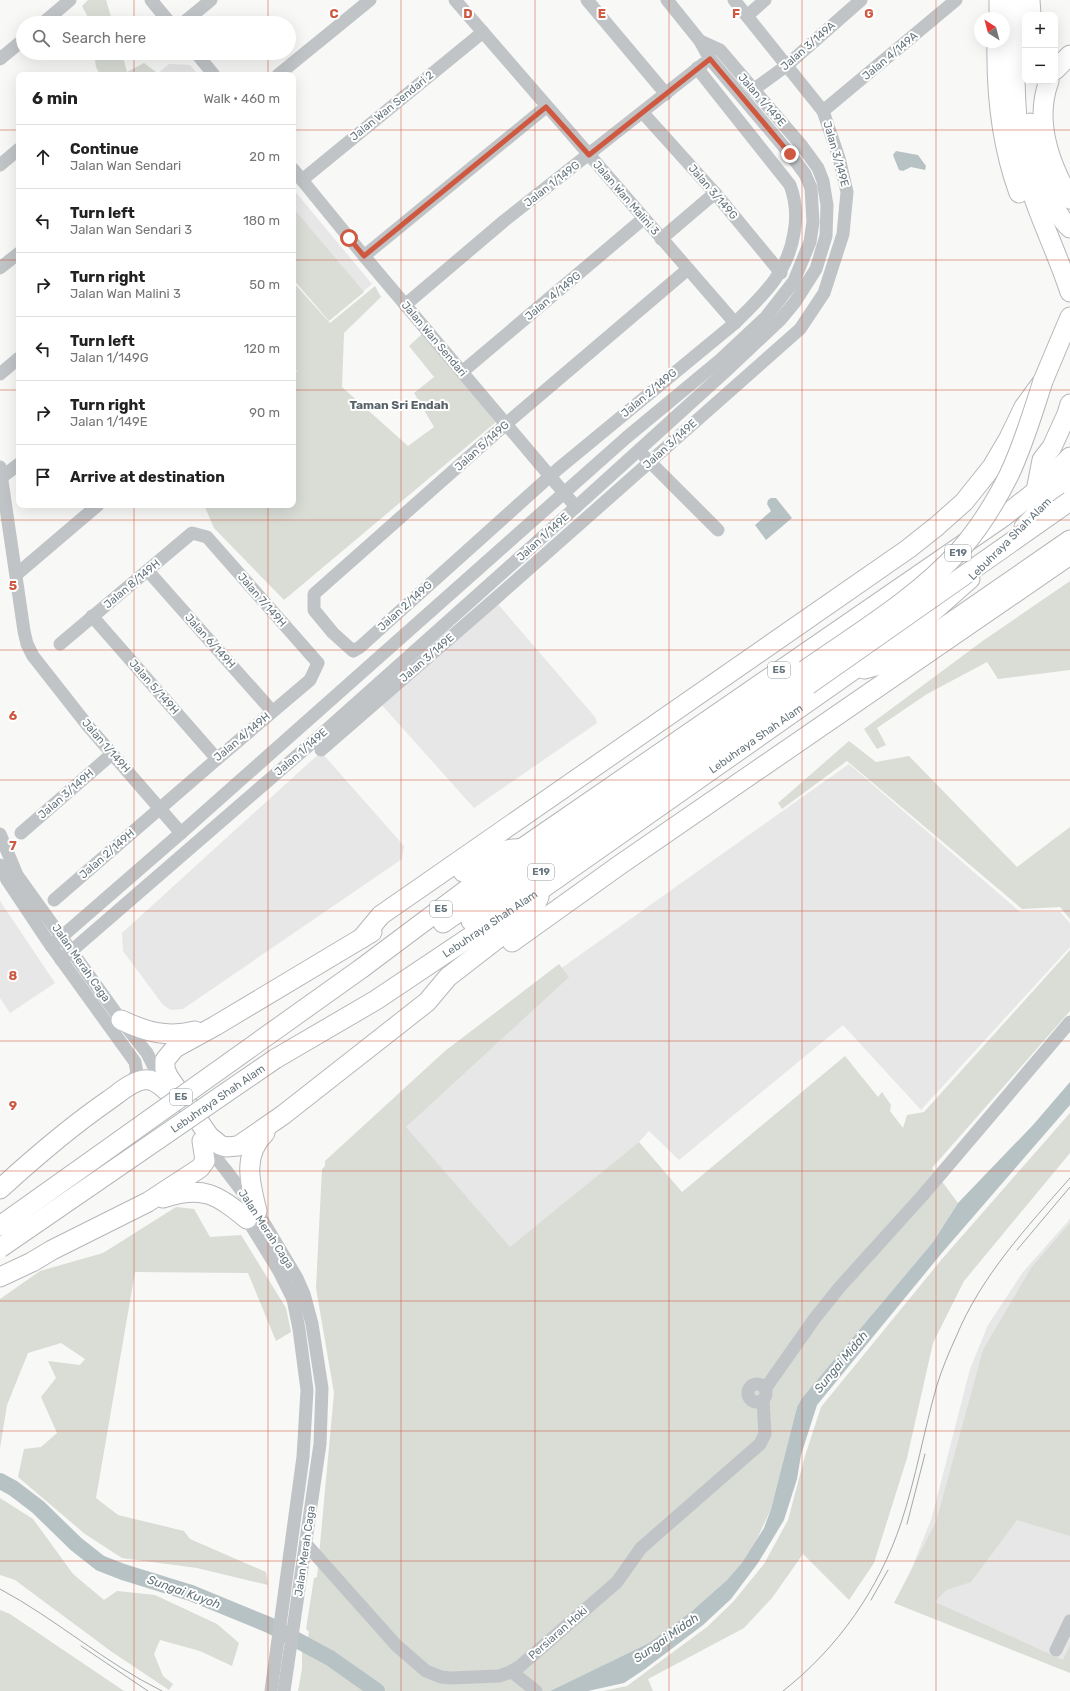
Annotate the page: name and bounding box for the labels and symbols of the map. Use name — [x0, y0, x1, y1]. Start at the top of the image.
text: C — [329, 6, 339, 21]
text: D — [463, 6, 473, 21]
text: E — [598, 6, 606, 21]
text: F — [732, 6, 740, 21]
text: G — [864, 6, 874, 21]
north arrow — [974, 12, 1010, 48]
street label: Jalan 3/149A — [778, 18, 838, 73]
street label: Jalan 4/149A — [860, 29, 921, 83]
street label: Jalan Wan Sendari 2 — [348, 68, 436, 144]
street label: Jalan 1/149E — [736, 71, 789, 129]
street label: Jalan 3/149E — [820, 120, 852, 189]
route end — [781, 145, 799, 163]
street label: Jalan 1/149G — [522, 158, 582, 210]
street label: Jalan Wan Malini 3 — [590, 158, 662, 238]
street label: Jalan 3/149G — [686, 162, 740, 222]
route start — [340, 229, 358, 247]
street label: Jalan 4/149G — [523, 269, 583, 323]
street label: Jalan Wan Sendari — [399, 299, 469, 379]
street label: Jalan 2/149G — [619, 366, 679, 420]
district label: Taman Sri Endah — [349, 398, 449, 412]
street label: Jalan 3/149E — [641, 416, 700, 471]
street label: Jalan 5/149G — [452, 418, 512, 474]
street label: Lebuhraya Shah Alam — [966, 495, 1054, 583]
street label: Jalan 1/149E — [514, 510, 572, 564]
road number: E19 — [945, 545, 971, 561]
street label: Jalan 8/149H — [101, 557, 163, 611]
street label: Jalan 7/149H — [235, 570, 289, 630]
text: 5 — [9, 578, 17, 593]
street label: Jalan 2/149G — [375, 578, 435, 634]
street label: Jalan 6/149H — [182, 611, 238, 671]
street label: Jalan 3/149E — [397, 631, 457, 685]
street label: Jalan 5/149H — [127, 657, 181, 717]
road number: E5 — [768, 662, 790, 678]
street label: Lebuhraya Shah Alam — [706, 701, 805, 776]
text: 6 — [9, 708, 18, 723]
street label: Jalan 4/149H — [211, 710, 273, 764]
street label: Jalan 1/149H — [79, 716, 133, 776]
street label: Jalan 1/149E — [272, 725, 330, 778]
street label: Jalan 3/149H — [36, 767, 96, 821]
street label: Jalan 2/149H — [77, 827, 137, 881]
text: 7 — [9, 838, 17, 853]
road number: E19 — [528, 864, 554, 880]
street label: Lebuhraya Shah Alam — [440, 887, 540, 960]
road number: E5 — [430, 901, 452, 917]
street label: Jalan Merah Caga — [49, 922, 113, 1004]
text: 8 — [9, 968, 18, 983]
street label: Lebuhraya Shah Alam — [168, 1061, 267, 1135]
road number: E5 — [170, 1089, 192, 1105]
text: 9 — [9, 1098, 17, 1113]
street label: Jalan Merah Caga — [236, 1187, 296, 1271]
water label: Sungai Midah — [811, 1328, 871, 1396]
street label: Jalan Merah Caga — [292, 1505, 318, 1597]
water label: Sungai Kuyoh — [146, 1572, 222, 1612]
street label: Persiaran Hoki — [526, 1604, 590, 1662]
water label: Sungai Midah — [631, 1610, 701, 1666]

